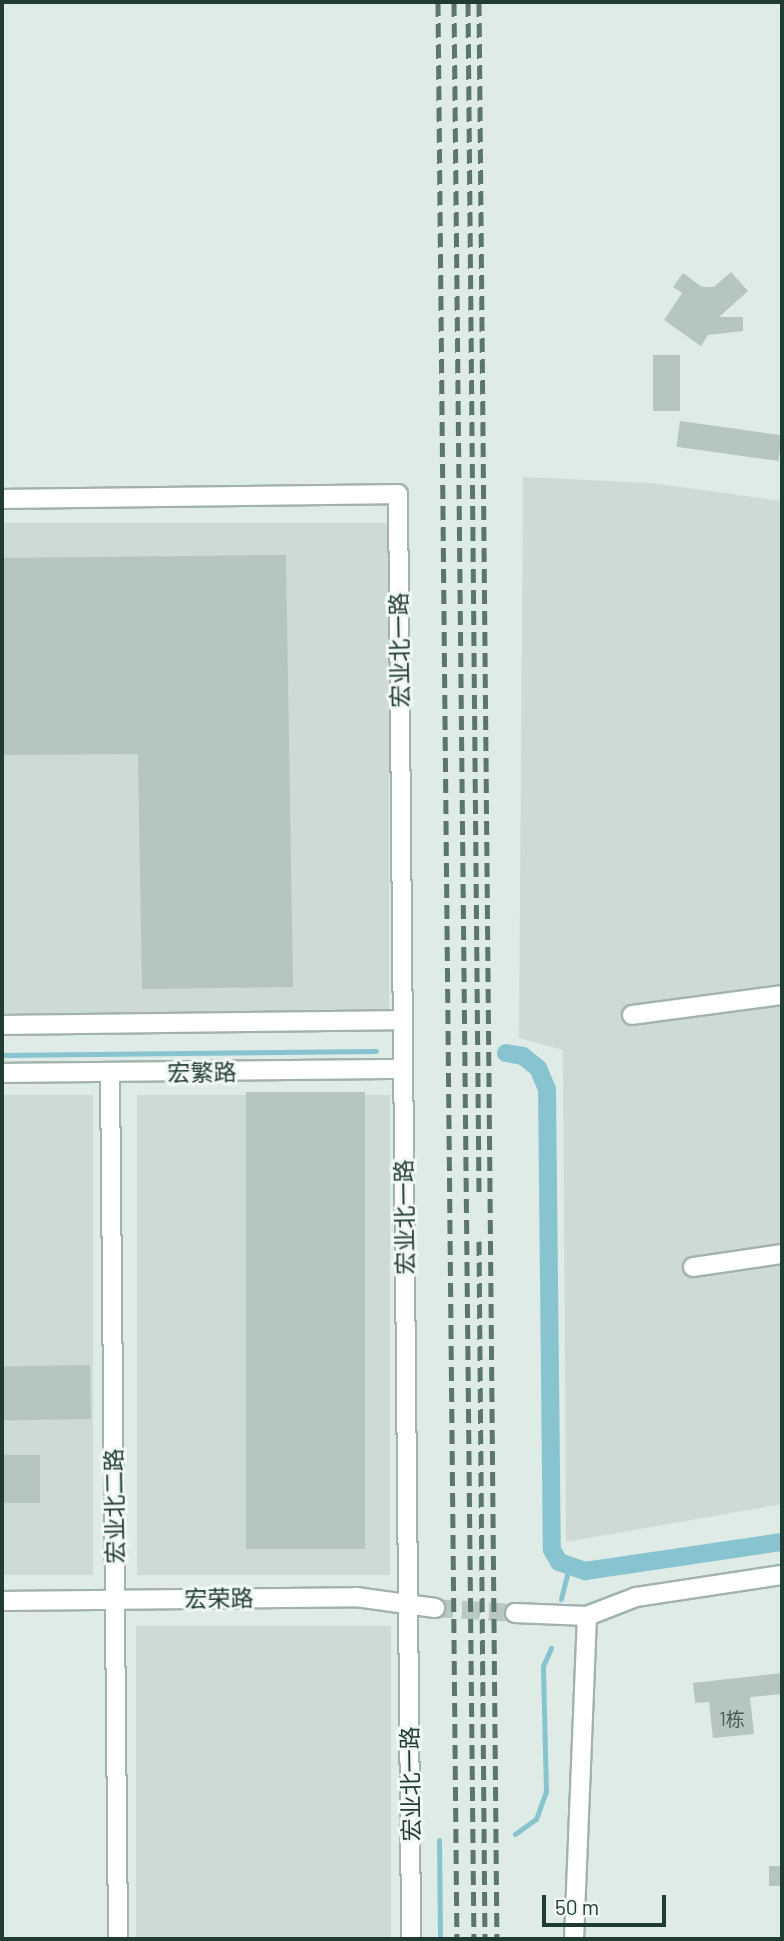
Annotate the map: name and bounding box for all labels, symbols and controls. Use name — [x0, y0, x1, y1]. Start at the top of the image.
street label: 宏业北一路 — [384, 592, 414, 708]
street label: 宏繁路 — [167, 1058, 237, 1086]
street label: 宏业北一路 — [389, 1159, 419, 1275]
street label: 宏业北二路 — [99, 1448, 129, 1564]
street label: 宏荣路 — [184, 1584, 254, 1612]
house number: 1栋 — [719, 1708, 745, 1730]
street label: 宏业北一路 — [395, 1726, 425, 1842]
scale bar — [546, 1882, 670, 1926]
text: 50 m — [555, 1894, 599, 1919]

